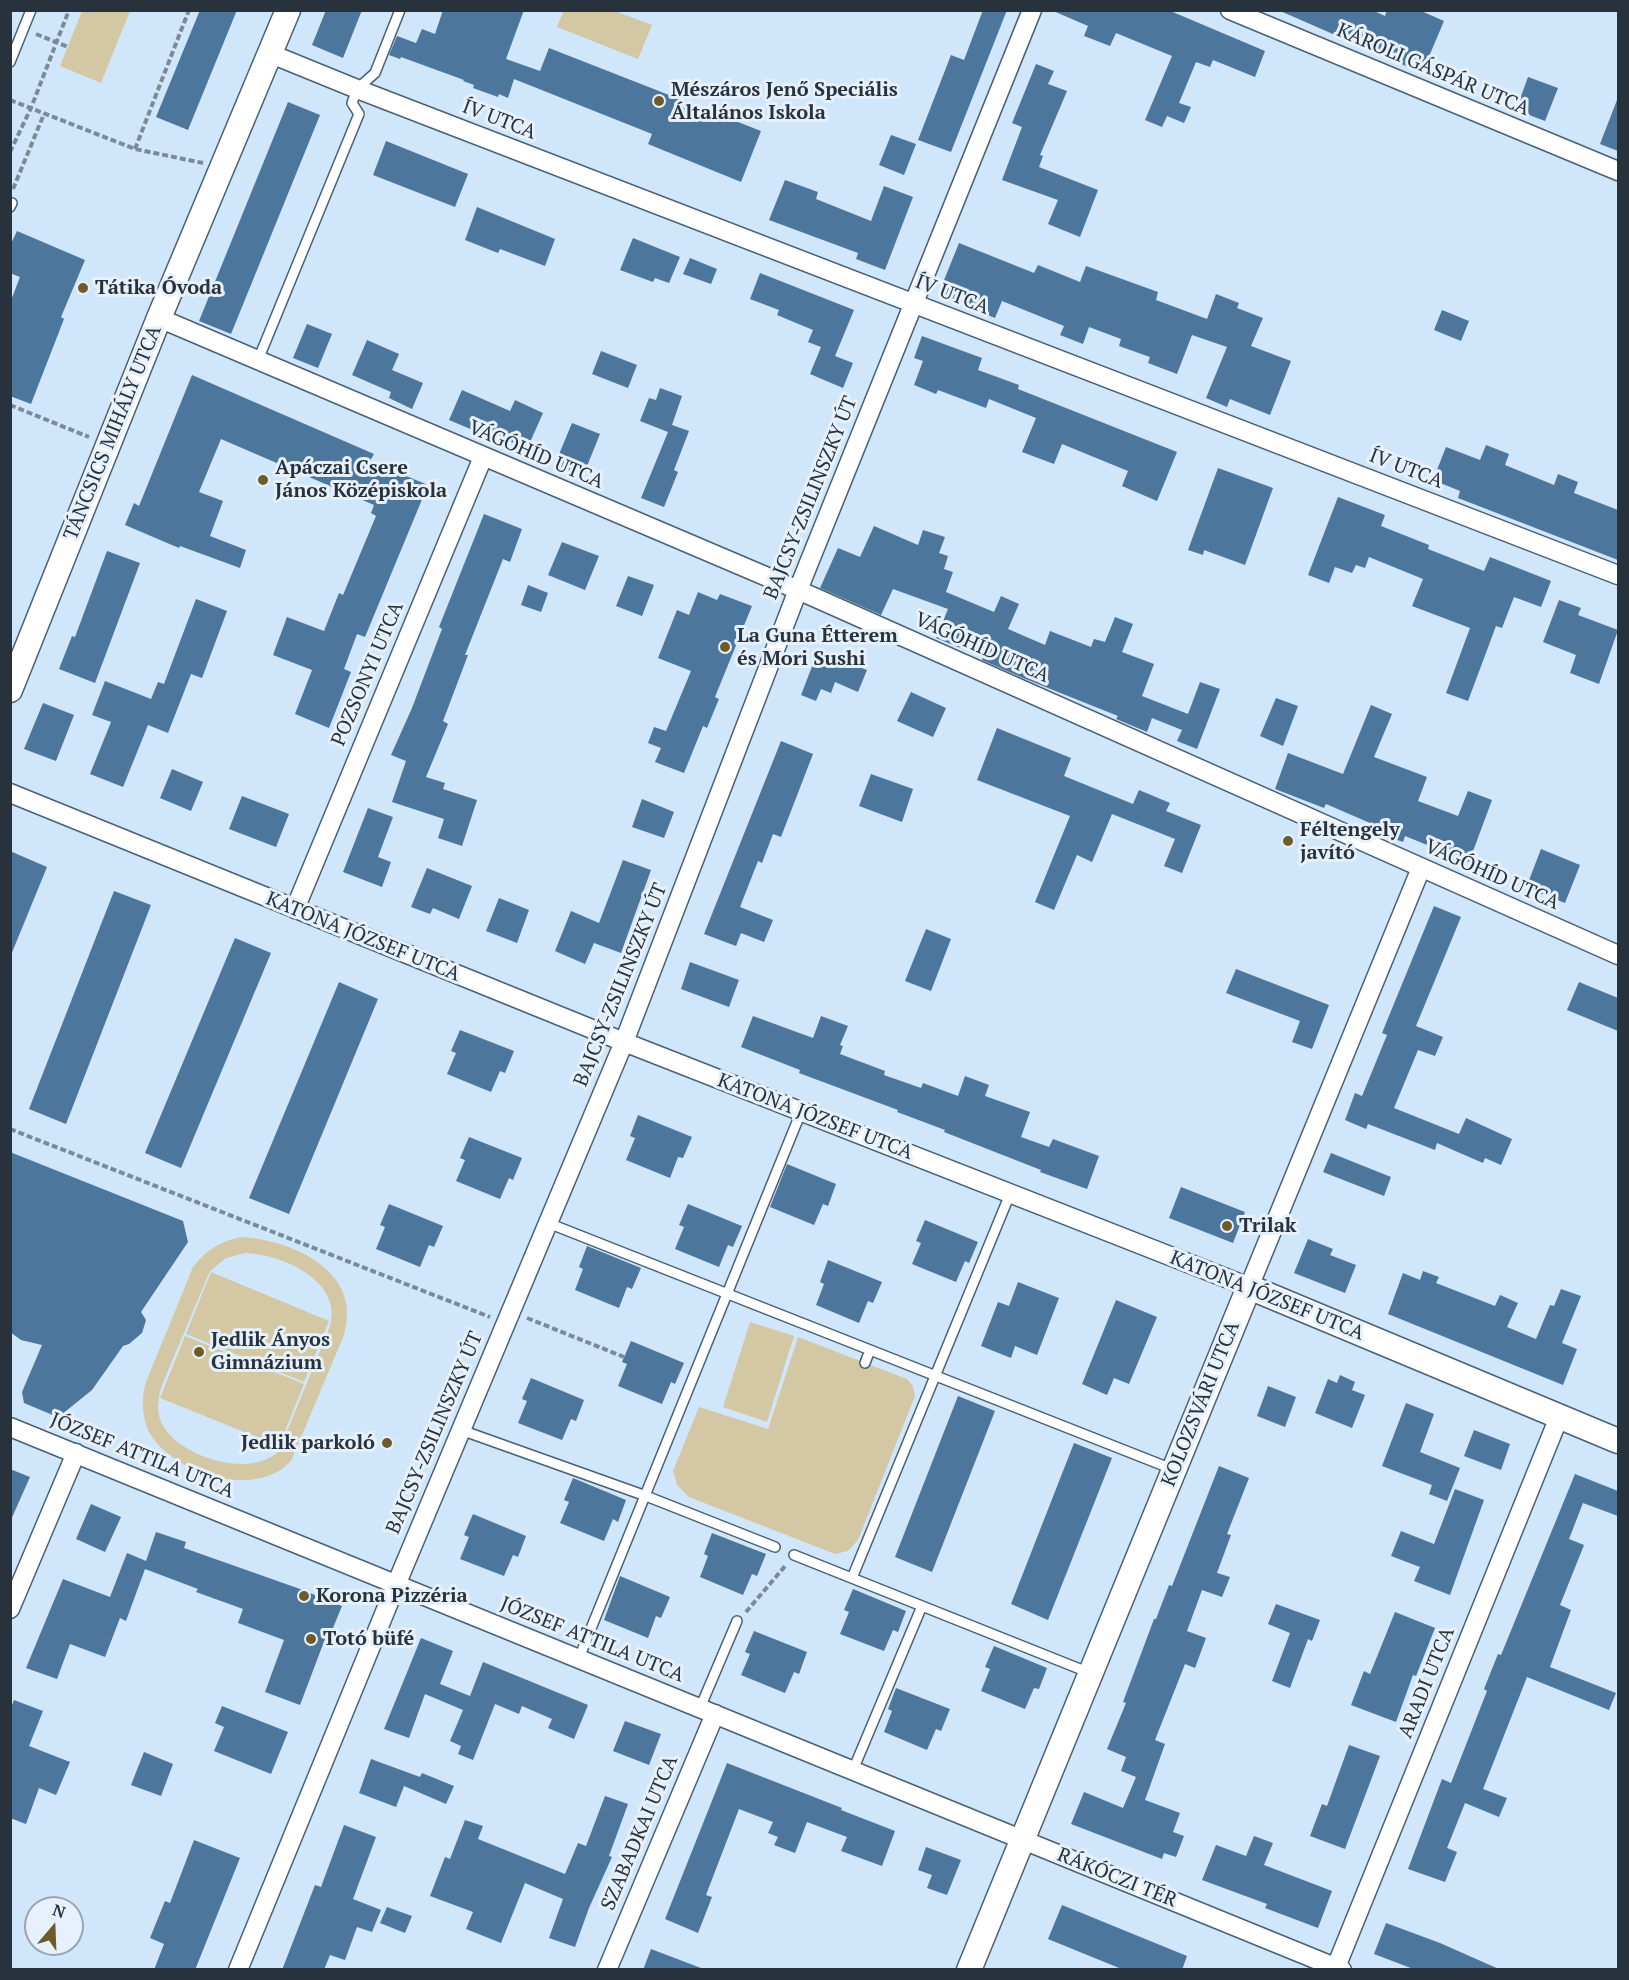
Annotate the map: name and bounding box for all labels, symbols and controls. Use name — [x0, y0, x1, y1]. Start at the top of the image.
street label: KÁROLI GÁSPÁR UTCA — [1333, 18, 1533, 122]
place label: Mészáros Jenő Speciális Általános Iskola — [671, 78, 898, 125]
marker: Mészáros Jenő Speciális Általános Iskola — [652, 94, 666, 108]
street label: ÍV UTCA — [459, 95, 539, 145]
street label: ÍV UTCA — [912, 270, 992, 320]
place label: Tátika Óvoda — [95, 276, 222, 300]
marker: Tátika Óvoda — [76, 281, 90, 295]
street label: TÁNCSICS MIHÁLY UTCA — [59, 322, 167, 544]
street label: BAJCSY-ZSILINSZKY ÚT — [759, 393, 863, 603]
street label: VÁGÓHÍD UTCA — [465, 416, 607, 494]
street label: ÍV UTCA — [1366, 444, 1446, 494]
place label: Apáczai Csere János Középiskola — [275, 456, 447, 503]
marker: Apáczai Csere János Középiskola — [256, 473, 270, 487]
street label: POZSONYI UTCA — [327, 598, 409, 750]
street label: VÁGÓHÍD UTCA — [911, 608, 1053, 688]
place label: La Guna Étterem és Mori Sushi — [737, 624, 898, 671]
marker: La Guna Étterem és Mori Sushi — [718, 640, 732, 654]
place label: Féltengely javító — [1300, 818, 1400, 865]
marker: Féltengely javító — [1281, 834, 1295, 848]
street label: VÁGÓHÍD UTCA — [1421, 835, 1563, 915]
street label: BAJCSY-ZSILINSZKY ÚT — [569, 880, 673, 1090]
street label: KATONA JÓZSEF UTCA — [262, 887, 464, 987]
street label: KATONA JÓZSEF UTCA — [714, 1069, 916, 1165]
place label: Trilak — [1239, 1214, 1296, 1238]
marker: Trilak — [1220, 1219, 1234, 1233]
street label: KATONA JÓZSEF UTCA — [1166, 1246, 1368, 1346]
street label: KOLOZSVÁRI UTCA — [1157, 1318, 1245, 1490]
place label: Jedlik Ányos Gimnázium — [211, 1328, 330, 1375]
street label: BAJCSY-ZSILINSZKY ÚT — [382, 1328, 488, 1538]
marker: Jedlik Ányos Gimnázium — [192, 1345, 206, 1359]
street label: JÓZSEF ATTILA UTCA — [47, 1408, 237, 1504]
place label: Jedlik parkoló — [241, 1431, 375, 1455]
marker: Jedlik parkoló — [380, 1436, 394, 1450]
place label: Korona Pizzéria — [316, 1584, 468, 1608]
marker: Korona Pizzéria — [297, 1589, 311, 1603]
street label: JÓZSEF ATTILA UTCA — [497, 1592, 687, 1688]
street label: ARADI UTCA — [1394, 1624, 1460, 1742]
place label: Totó büfé — [323, 1627, 414, 1651]
marker: Totó büfé — [304, 1632, 318, 1646]
street label: SZABADKAI UTCA — [597, 1752, 683, 1914]
street label: RÁKÓCZI TÉR — [1054, 1843, 1180, 1913]
north arrow — [24, 1896, 84, 1956]
text: N — [50, 1898, 69, 1923]

